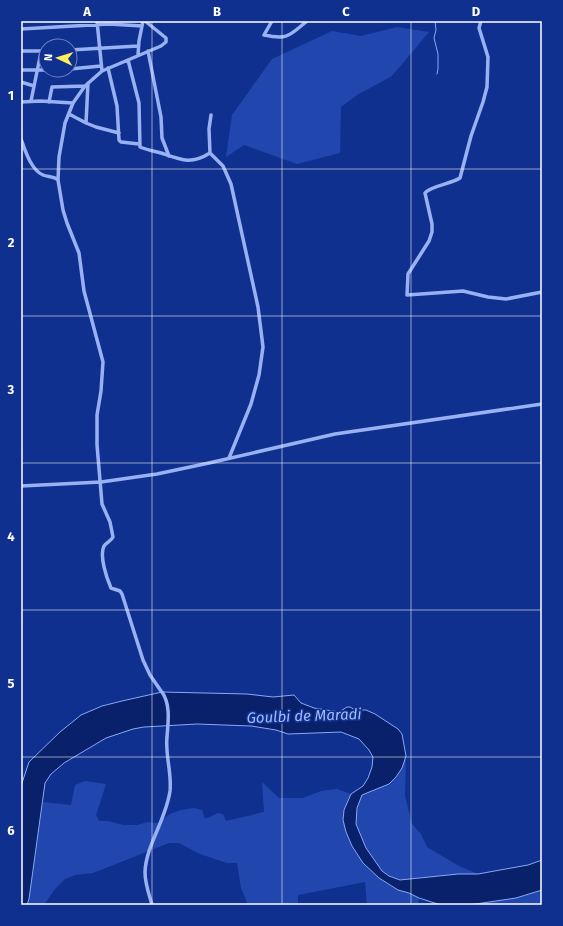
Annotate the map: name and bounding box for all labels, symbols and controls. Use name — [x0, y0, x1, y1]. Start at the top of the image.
text: A — [82, 4, 91, 19]
text: B — [213, 4, 221, 19]
text: C — [342, 4, 350, 19]
text: D — [472, 4, 481, 19]
north arrow — [38, 38, 78, 78]
text: N — [42, 53, 55, 61]
text: 1 — [8, 88, 14, 103]
text: 2 — [8, 235, 15, 250]
text: 3 — [7, 382, 15, 397]
text: 4 — [7, 529, 15, 544]
text: 5 — [8, 676, 15, 691]
water label: Goulbi de Maradi — [246, 705, 362, 727]
text: 6 — [7, 823, 15, 838]

